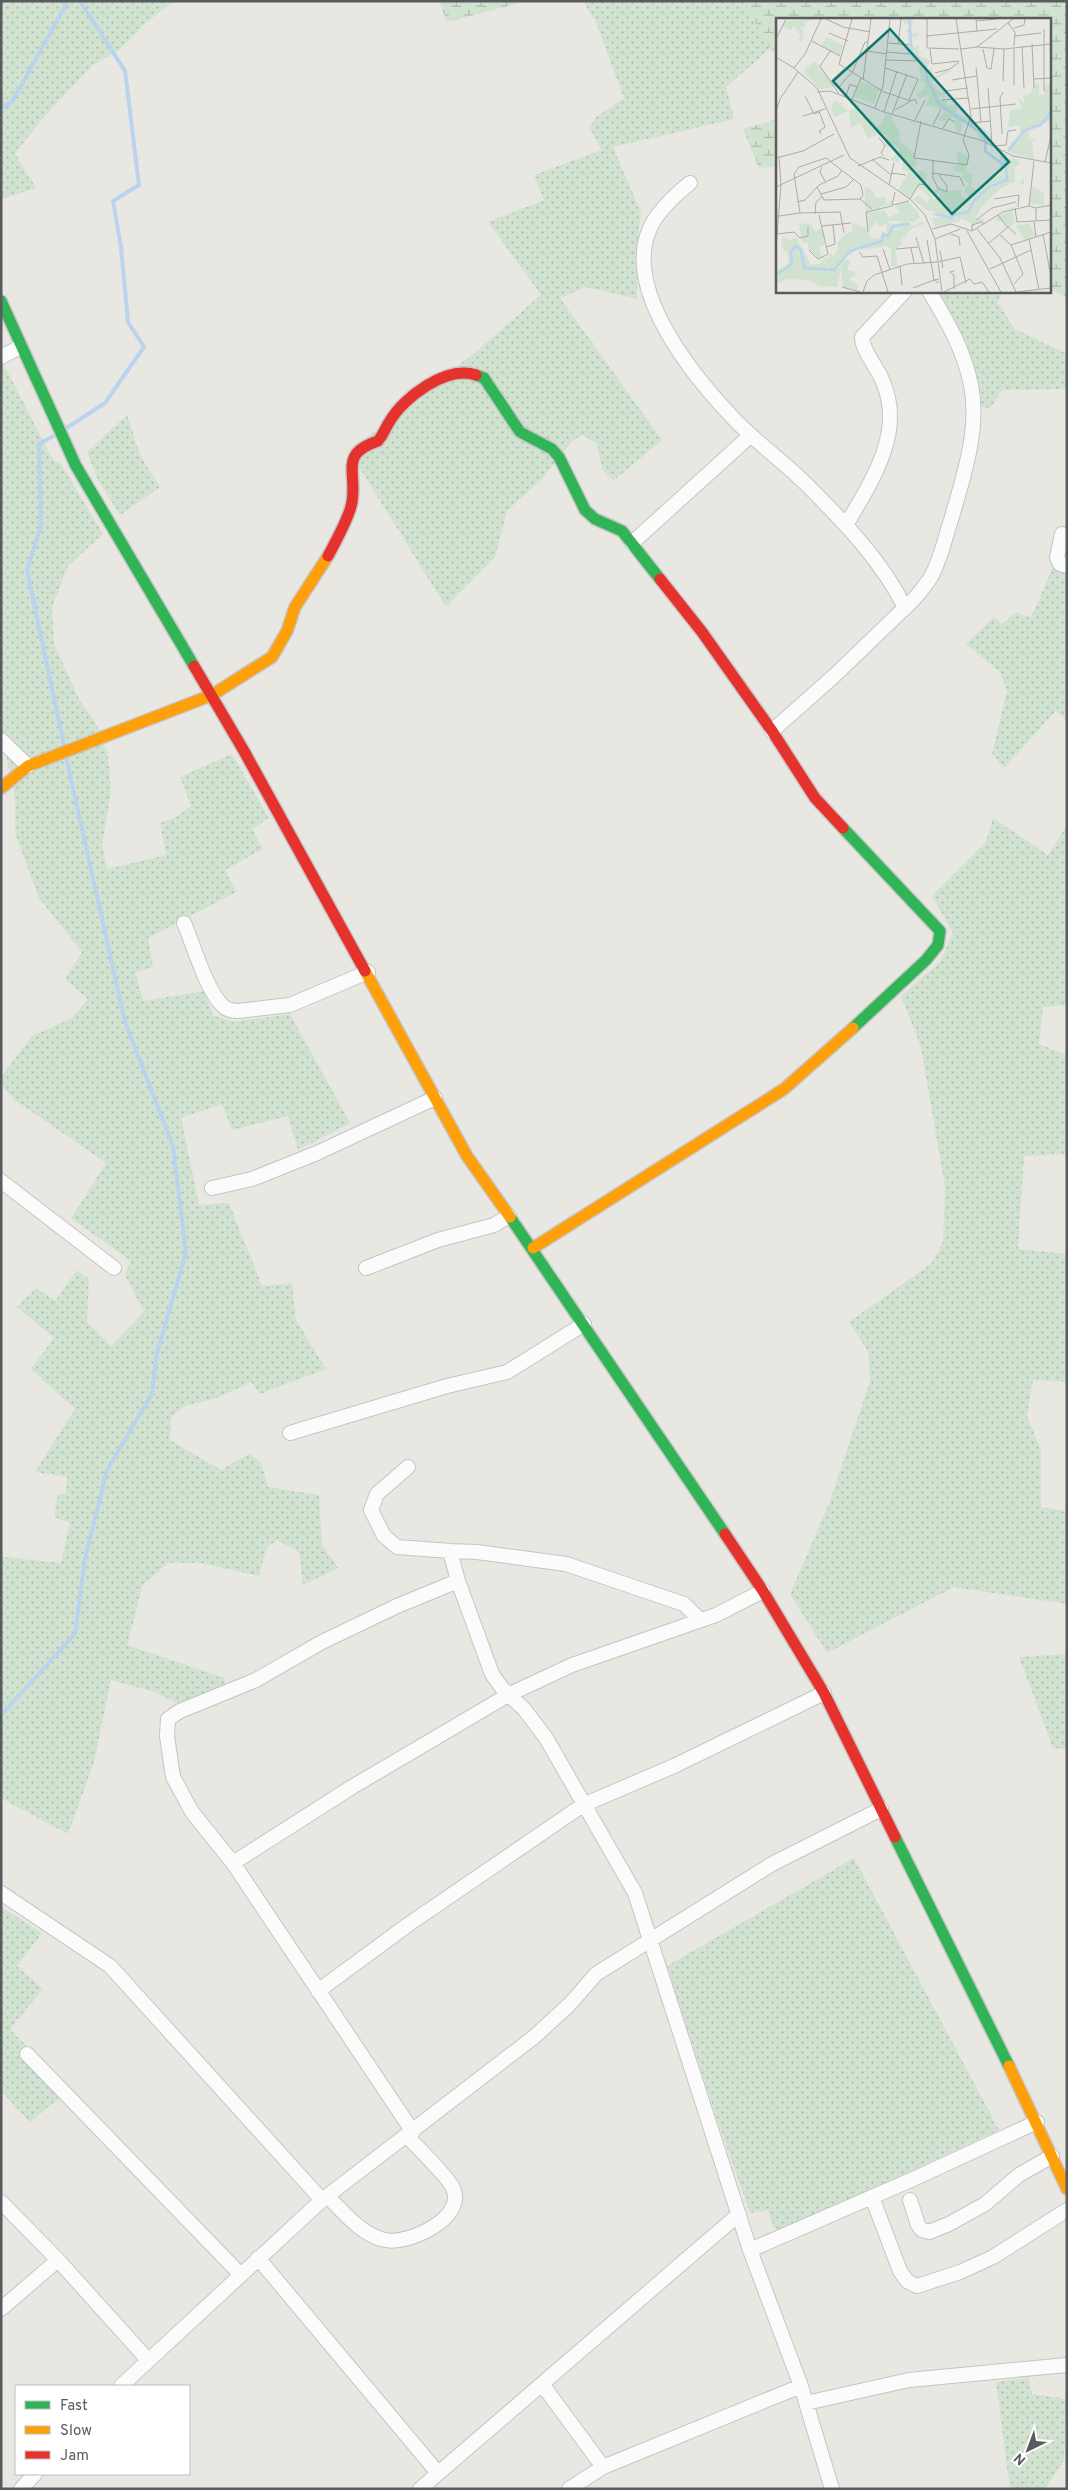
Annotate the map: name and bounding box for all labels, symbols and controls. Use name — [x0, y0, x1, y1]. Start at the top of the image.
inset map — [776, 18, 1050, 292]
legend — [15, 2385, 190, 2475]
text: Fast — [60, 2397, 88, 2416]
text: Slow — [60, 2422, 92, 2441]
north arrow — [1003, 2425, 1053, 2475]
text: Jam — [60, 2447, 89, 2466]
text: N — [1011, 2449, 1030, 2468]

